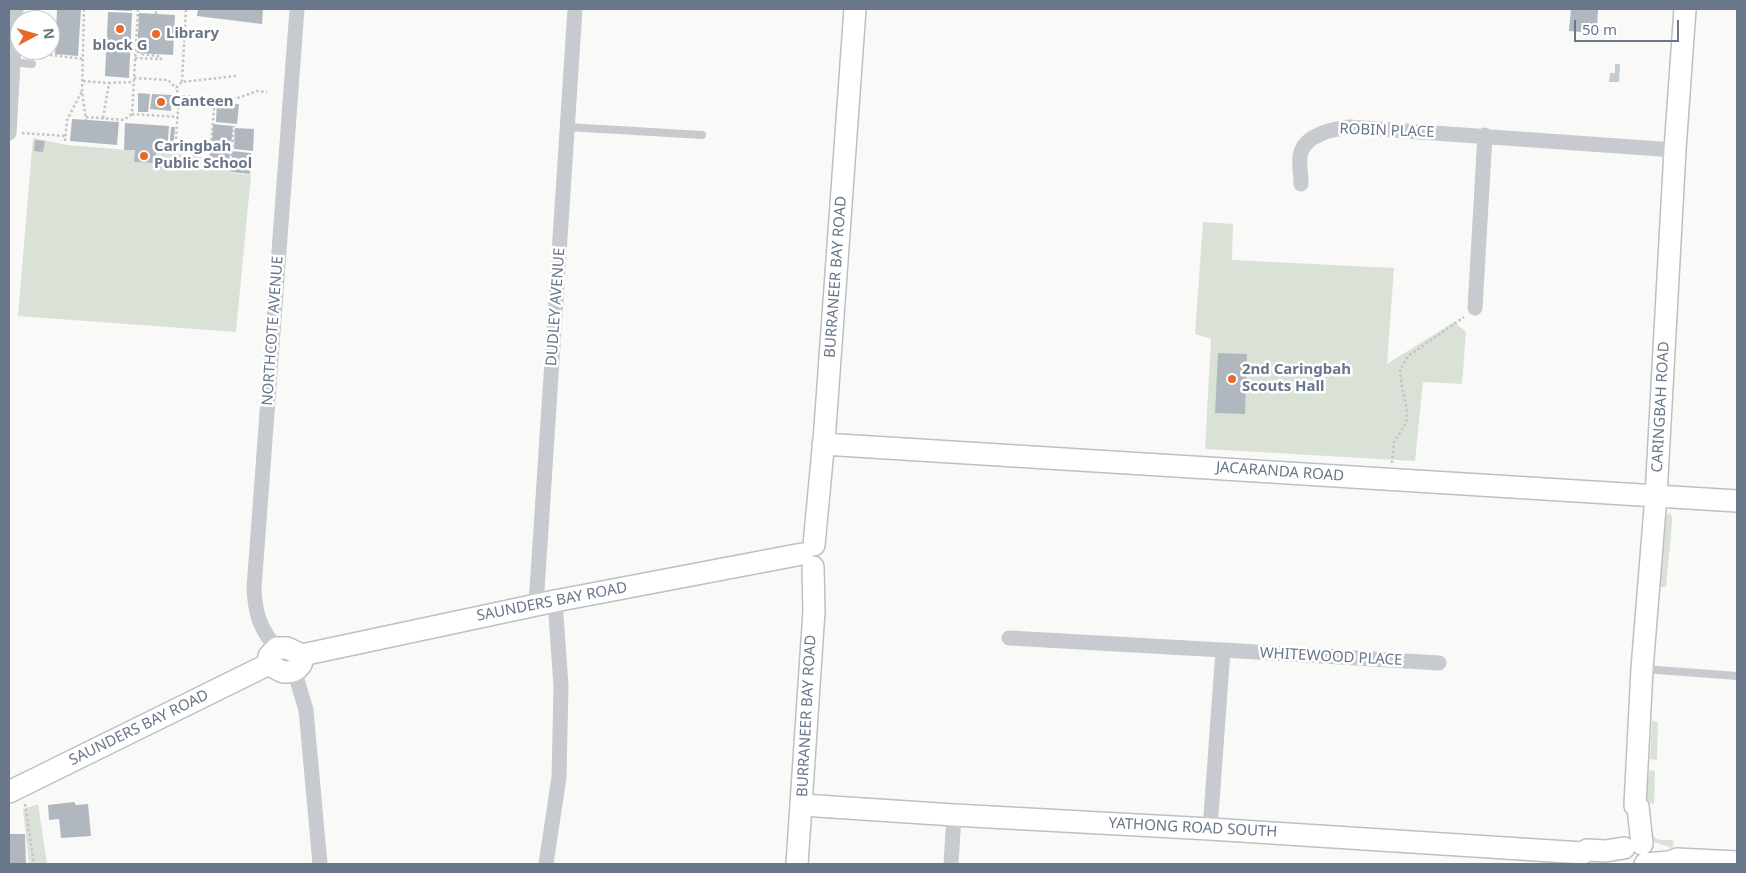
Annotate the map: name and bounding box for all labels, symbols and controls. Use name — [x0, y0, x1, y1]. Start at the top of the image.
north arrow — [10, 10, 60, 60]
scale bar — [1576, 10, 1681, 42]
text: 50 m — [1582, 19, 1617, 39]
marker: block G — [114, 23, 126, 35]
place label: Library — [166, 25, 219, 43]
text: N — [39, 27, 59, 40]
marker: Library — [150, 28, 162, 40]
place label: block G — [92, 37, 148, 55]
place label: Canteen — [171, 93, 234, 111]
marker: Canteen — [155, 96, 167, 108]
street label: ROBIN PLACE — [1339, 120, 1435, 142]
place label: Caringbah Public School — [154, 138, 252, 173]
marker: Caringbah Public School — [138, 150, 150, 162]
street label: BURRANEER BAY ROAD — [821, 195, 851, 359]
street label: DUDLEY AVENUE — [543, 247, 569, 367]
street label: NORTHCOTE AVENUE — [259, 256, 287, 406]
street label: CARINGBAH ROAD — [1649, 341, 1673, 473]
place label: 2nd Caringbah Scouts Hall — [1242, 361, 1351, 396]
marker: 2nd Caringbah Scouts Hall — [1226, 373, 1238, 385]
street label: JACARANDA ROAD — [1215, 459, 1345, 485]
street label: SAUNDERS BAY ROAD — [475, 579, 629, 625]
street label: BURRANEER BAY ROAD — [794, 634, 820, 798]
street label: WHITEWOOD PLACE — [1259, 644, 1403, 670]
street label: SAUNDERS BAY ROAD — [66, 686, 212, 770]
street label: YATHONG ROAD SOUTH — [1108, 815, 1278, 841]

